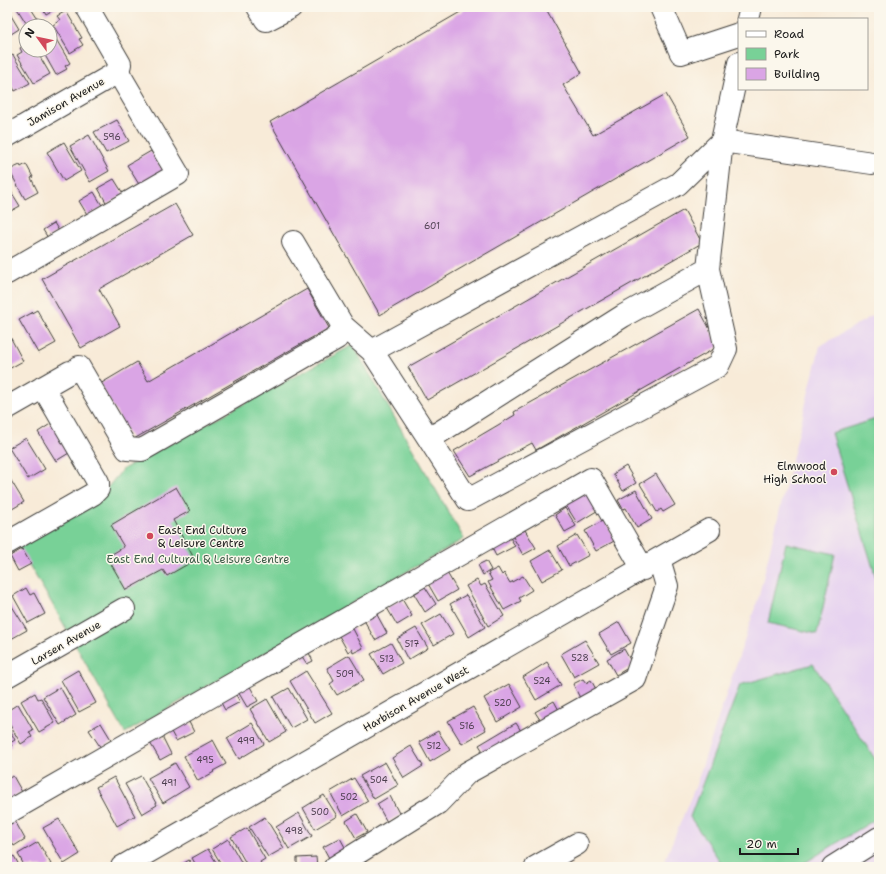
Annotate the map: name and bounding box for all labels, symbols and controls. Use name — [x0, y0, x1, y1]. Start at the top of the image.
north arrow — [18, 18, 58, 58]
legend — [738, 18, 868, 90]
text: N — [21, 25, 39, 41]
text: Road — [774, 26, 805, 42]
text: Park — [774, 46, 800, 62]
text: Building — [774, 66, 820, 82]
street label: Jamison Avenue — [25, 74, 107, 130]
house number: 596 — [103, 131, 121, 143]
house number: 601 — [424, 220, 440, 232]
place label: Elmwood High School — [763, 459, 827, 487]
marker: Elmwood High School — [829, 467, 839, 477]
place label: East End Culture & Leisure Centre — [158, 523, 247, 551]
marker: East End Culture & Leisure Centre — [145, 531, 155, 541]
park label: East End Cultural & Leisure Centre — [107, 552, 289, 567]
street label: Larsen Avenue — [28, 617, 104, 669]
house number: 517 — [405, 638, 419, 650]
house number: 528 — [571, 652, 589, 664]
house number: 513 — [380, 653, 394, 665]
street label: Harbison Avenue West — [360, 662, 472, 735]
house number: 509 — [336, 668, 354, 680]
house number: 524 — [533, 675, 551, 687]
house number: 520 — [494, 697, 512, 709]
house number: 516 — [460, 720, 474, 732]
house number: 499 — [237, 735, 255, 747]
house number: 512 — [427, 740, 441, 752]
house number: 495 — [196, 754, 214, 766]
house number: 504 — [370, 774, 388, 786]
house number: 491 — [161, 777, 177, 789]
house number: 502 — [340, 791, 358, 803]
house number: 500 — [311, 806, 329, 818]
house number: 498 — [285, 825, 303, 837]
scale bar — [740, 830, 798, 856]
text: 20 m — [746, 836, 777, 852]

